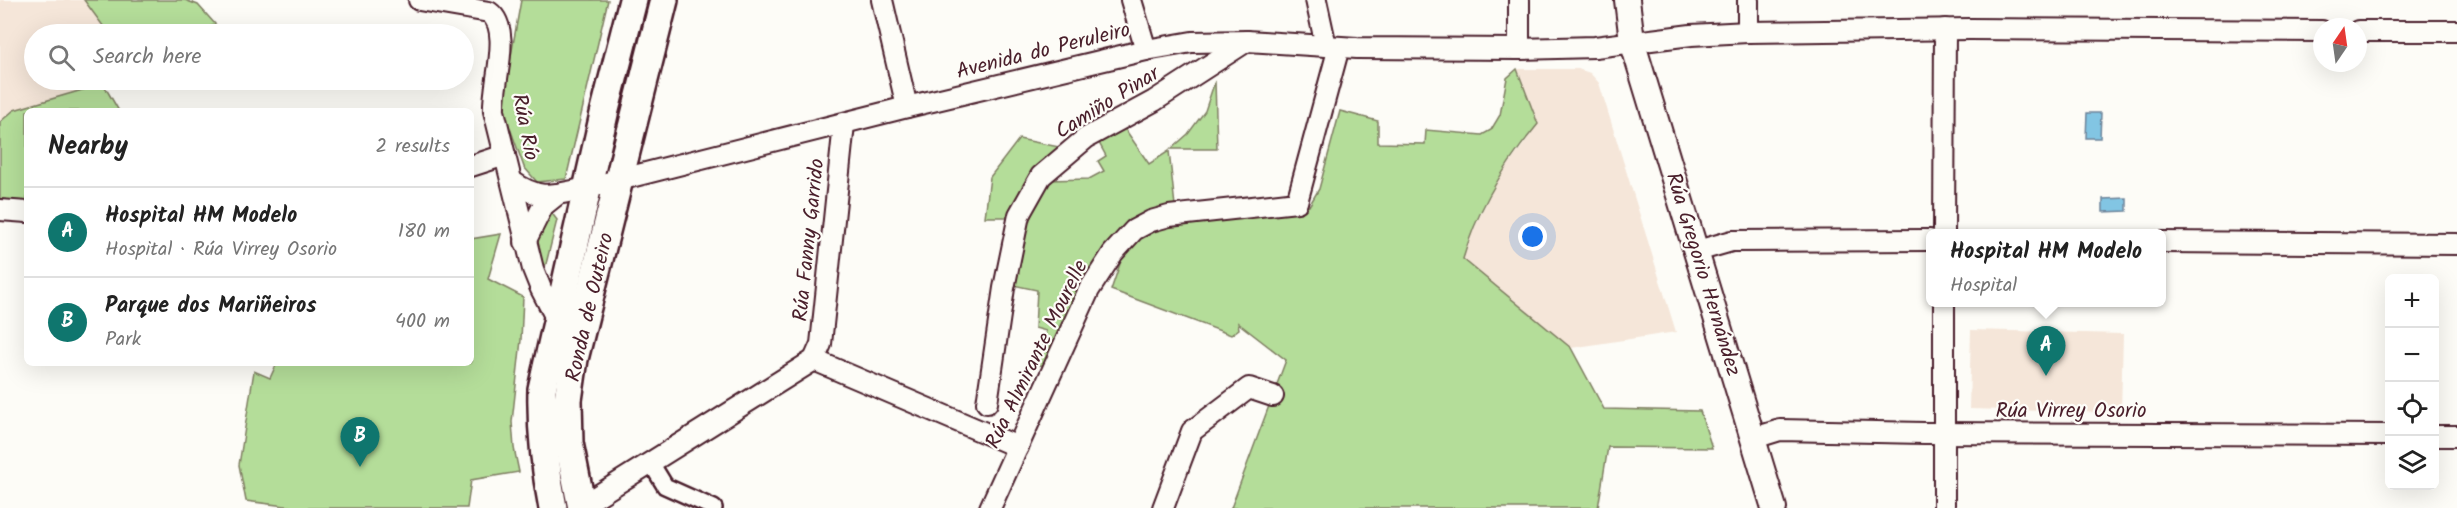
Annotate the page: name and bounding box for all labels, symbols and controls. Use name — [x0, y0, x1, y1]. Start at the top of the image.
street label: Avenida do Peruleiro — [953, 14, 1134, 89]
north arrow — [2313, 18, 2367, 72]
search box — [24, 24, 474, 90]
text: Search here — [93, 40, 201, 75]
icon: search — [45, 41, 78, 74]
street label: Camiño Pinar — [1049, 58, 1167, 148]
street label: Rúa Río — [502, 91, 547, 164]
text: Nearby — [48, 126, 128, 168]
text: 2 results — [375, 131, 450, 163]
street label: Rúa Fanny Garrido — [785, 157, 834, 323]
street label: Rúa Gregorio Hernández — [1656, 169, 1749, 380]
text: Hospital HM Modelo — [105, 199, 297, 234]
text: A — [61, 216, 74, 248]
text: 180 m — [398, 216, 450, 248]
your location — [1518, 222, 1547, 251]
popup — [1926, 229, 2166, 307]
street label: Ronda de Outeiro — [557, 230, 624, 385]
text: Hospital · Rúa Virrey Osorio — [105, 234, 337, 266]
text: Hospital HM Modelo — [1950, 235, 2142, 270]
street label: Rúa Almirante Mourelle — [977, 254, 1098, 455]
text: Hospital — [1950, 270, 2017, 302]
map controls — [2385, 274, 2439, 490]
button: + — [2385, 274, 2439, 328]
text: Parque dos Mariñeiros — [105, 289, 317, 324]
text: B — [61, 306, 74, 338]
text: 400 m — [395, 306, 450, 338]
text: Park — [105, 324, 141, 356]
pin: A — [2026, 326, 2066, 376]
button: − — [2385, 328, 2439, 382]
button: locate — [2385, 382, 2439, 436]
street label: Rúa Virrey Osorio — [1995, 395, 2147, 428]
pin: B — [340, 418, 380, 467]
button: layers — [2385, 436, 2439, 490]

